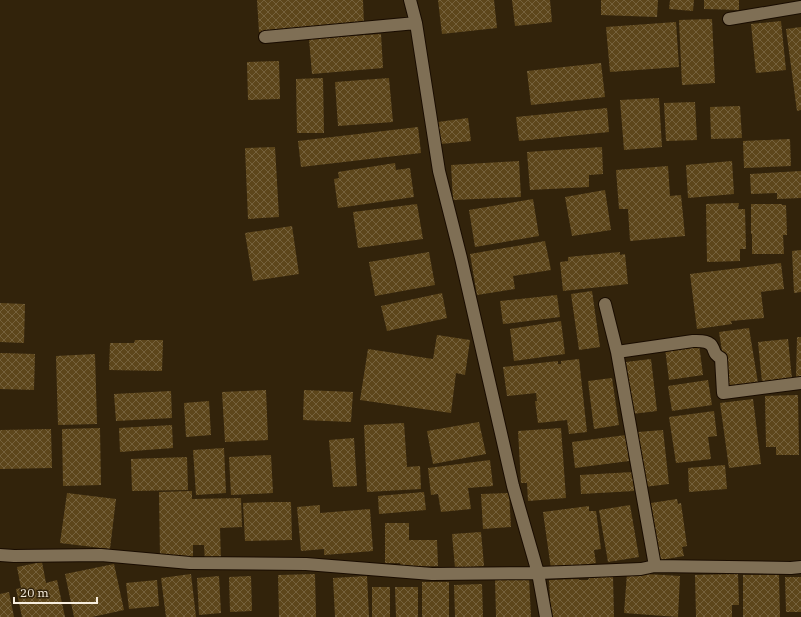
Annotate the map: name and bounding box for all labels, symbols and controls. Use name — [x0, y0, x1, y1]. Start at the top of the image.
scale bar — [14, 579, 97, 605]
text: 20 m — [20, 585, 49, 600]

